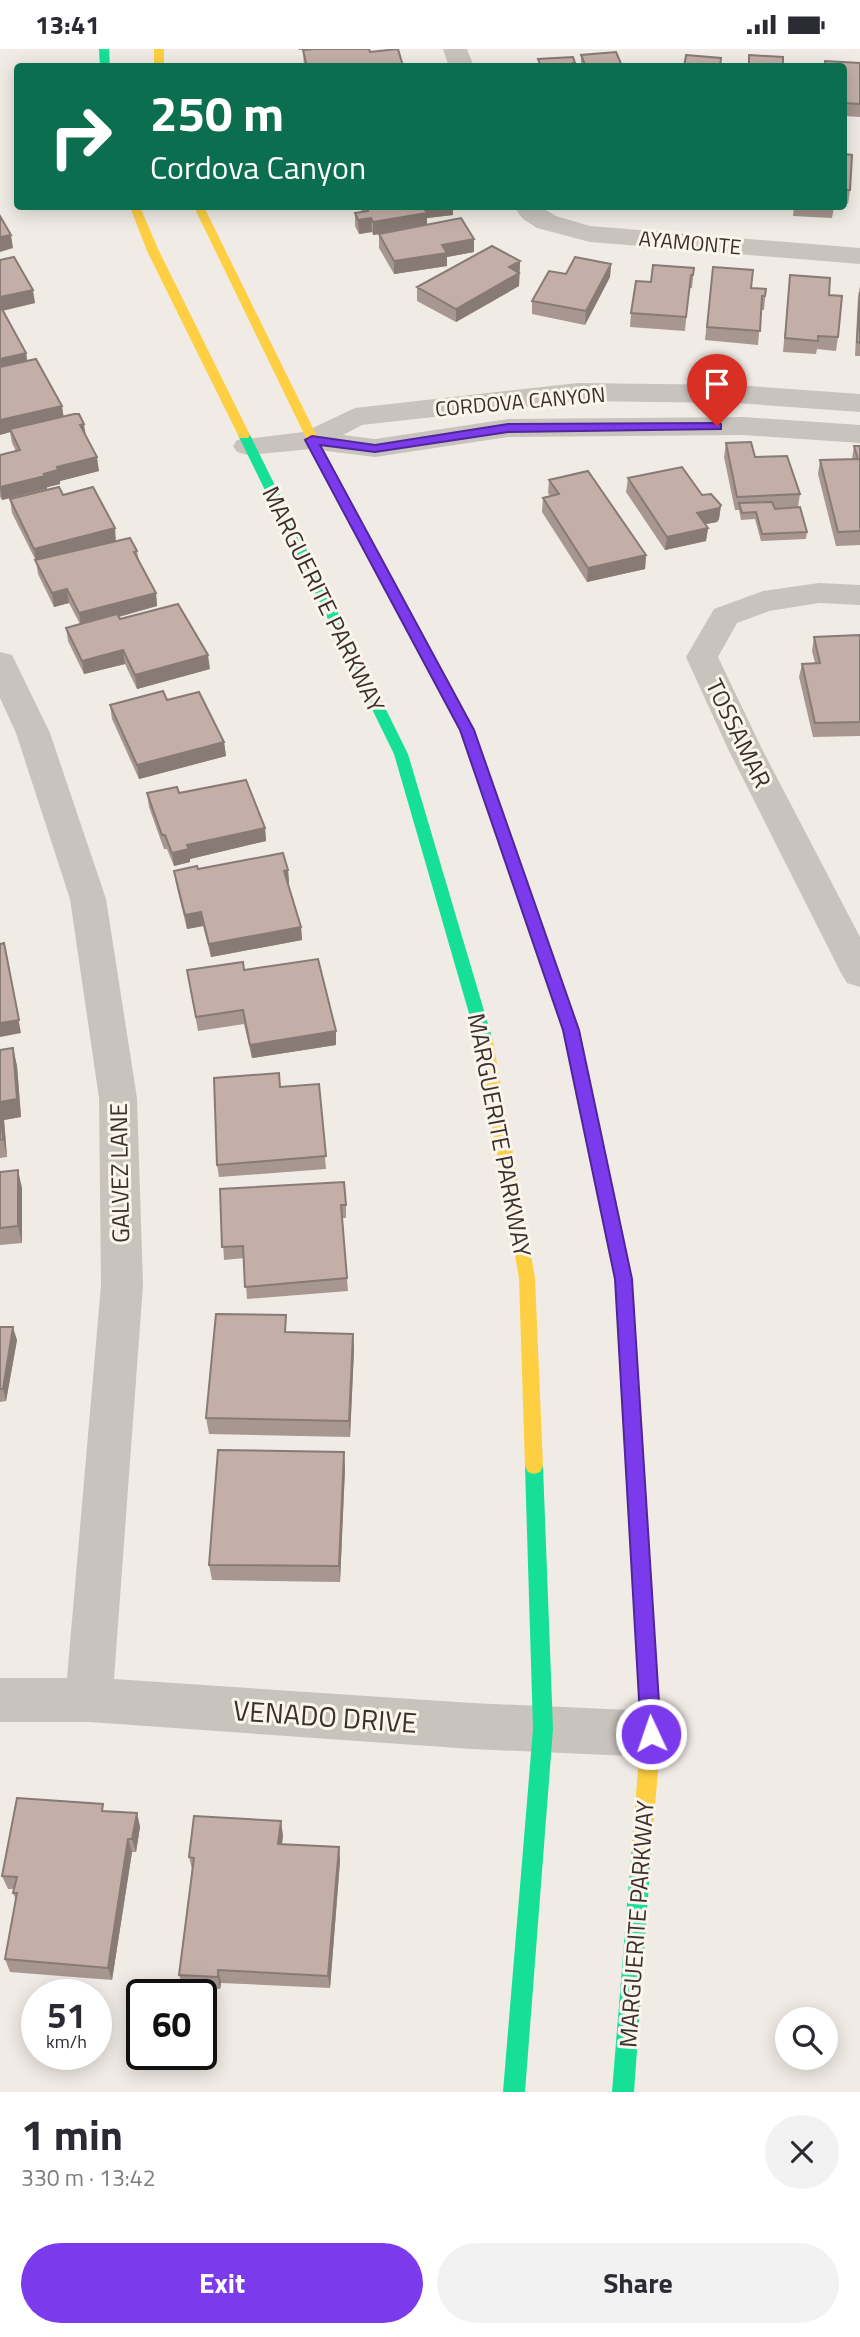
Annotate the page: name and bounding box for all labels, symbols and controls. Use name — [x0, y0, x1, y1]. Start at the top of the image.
text: 13:41 — [35, 5, 100, 44]
text: 250 m — [150, 75, 284, 150]
icon: right — [35, 91, 126, 182]
text: Cordova Canyon — [150, 143, 366, 191]
street label: AYAMONTE — [637, 222, 743, 262]
pin — [687, 354, 747, 426]
icon: arrive — [698, 365, 736, 403]
street label: CORDOVA CANYON — [434, 378, 606, 424]
street label: MARGUERITE PARKWAY — [254, 480, 394, 718]
street label: TOSSAMAR — [697, 672, 781, 794]
street label: MARGUERITE PARKWAY — [459, 1010, 541, 1260]
street label: GALVEZ LANE — [100, 1103, 138, 1243]
street label: VENADO DRIVE — [232, 1688, 418, 1744]
position arrow — [614, 1697, 688, 1771]
street label: MARGUERITE PARKWAY — [609, 1799, 663, 2049]
speed limit sign: 60 — [126, 1979, 217, 2070]
text: 51 — [47, 1988, 86, 2042]
map controls — [775, 2007, 838, 2070]
button: search — [775, 2007, 838, 2070]
text: km/h — [46, 2028, 87, 2055]
text: 1 min — [21, 2102, 123, 2166]
button: close — [765, 2115, 839, 2189]
text: 330 m · 13:42 — [21, 2160, 156, 2195]
button: Exit — [21, 2243, 423, 2323]
button: Share — [437, 2243, 839, 2323]

